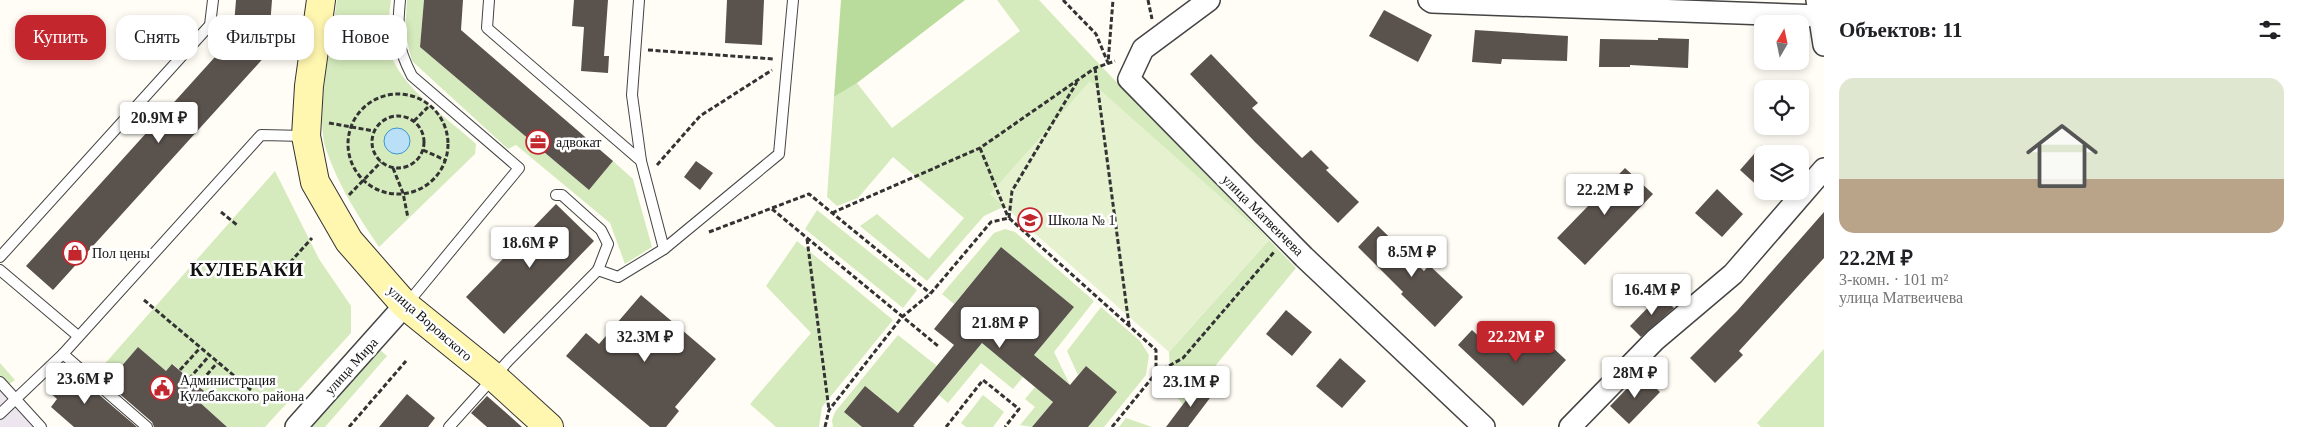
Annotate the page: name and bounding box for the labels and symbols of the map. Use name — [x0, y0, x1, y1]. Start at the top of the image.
north arrow — [1754, 15, 1809, 70]
pin: 20.9M ₽ — [113, 102, 205, 144]
office icon: адвокат — [525, 129, 551, 155]
place label: адвокат — [556, 135, 601, 150]
street label: улица Матвеичева — [1219, 172, 1307, 260]
pin: 22.2M ₽ — [1559, 174, 1651, 216]
school or university icon: Школа № 1 — [1017, 207, 1043, 233]
place label: Школа № 1 — [1048, 213, 1116, 228]
pin: 18.6M ₽ — [484, 226, 576, 269]
pin: 8.5M ₽ — [1371, 236, 1453, 278]
shop icon: Пол цены — [62, 240, 88, 266]
place label: Пол цены — [92, 246, 151, 261]
district label: КУЛЕБАКИ — [190, 259, 304, 280]
pin: 16.4M ₽ — [1606, 274, 1698, 316]
street label: улица Воровского — [385, 283, 475, 364]
pin: 21.8M ₽ — [954, 306, 1046, 349]
pin: 32.3M ₽ — [599, 320, 691, 363]
pin: 22.2M ₽ — [1470, 320, 1562, 363]
street label: улица Мира — [322, 334, 381, 398]
pin: 28M ₽ — [1600, 356, 1670, 399]
pin: 23.6M ₽ — [39, 362, 131, 405]
pin: 23.1M ₽ — [1145, 366, 1237, 408]
place label: Администрация Кулебакского района — [180, 373, 305, 404]
public building icon: Администрация Кулебакского района — [149, 375, 175, 401]

